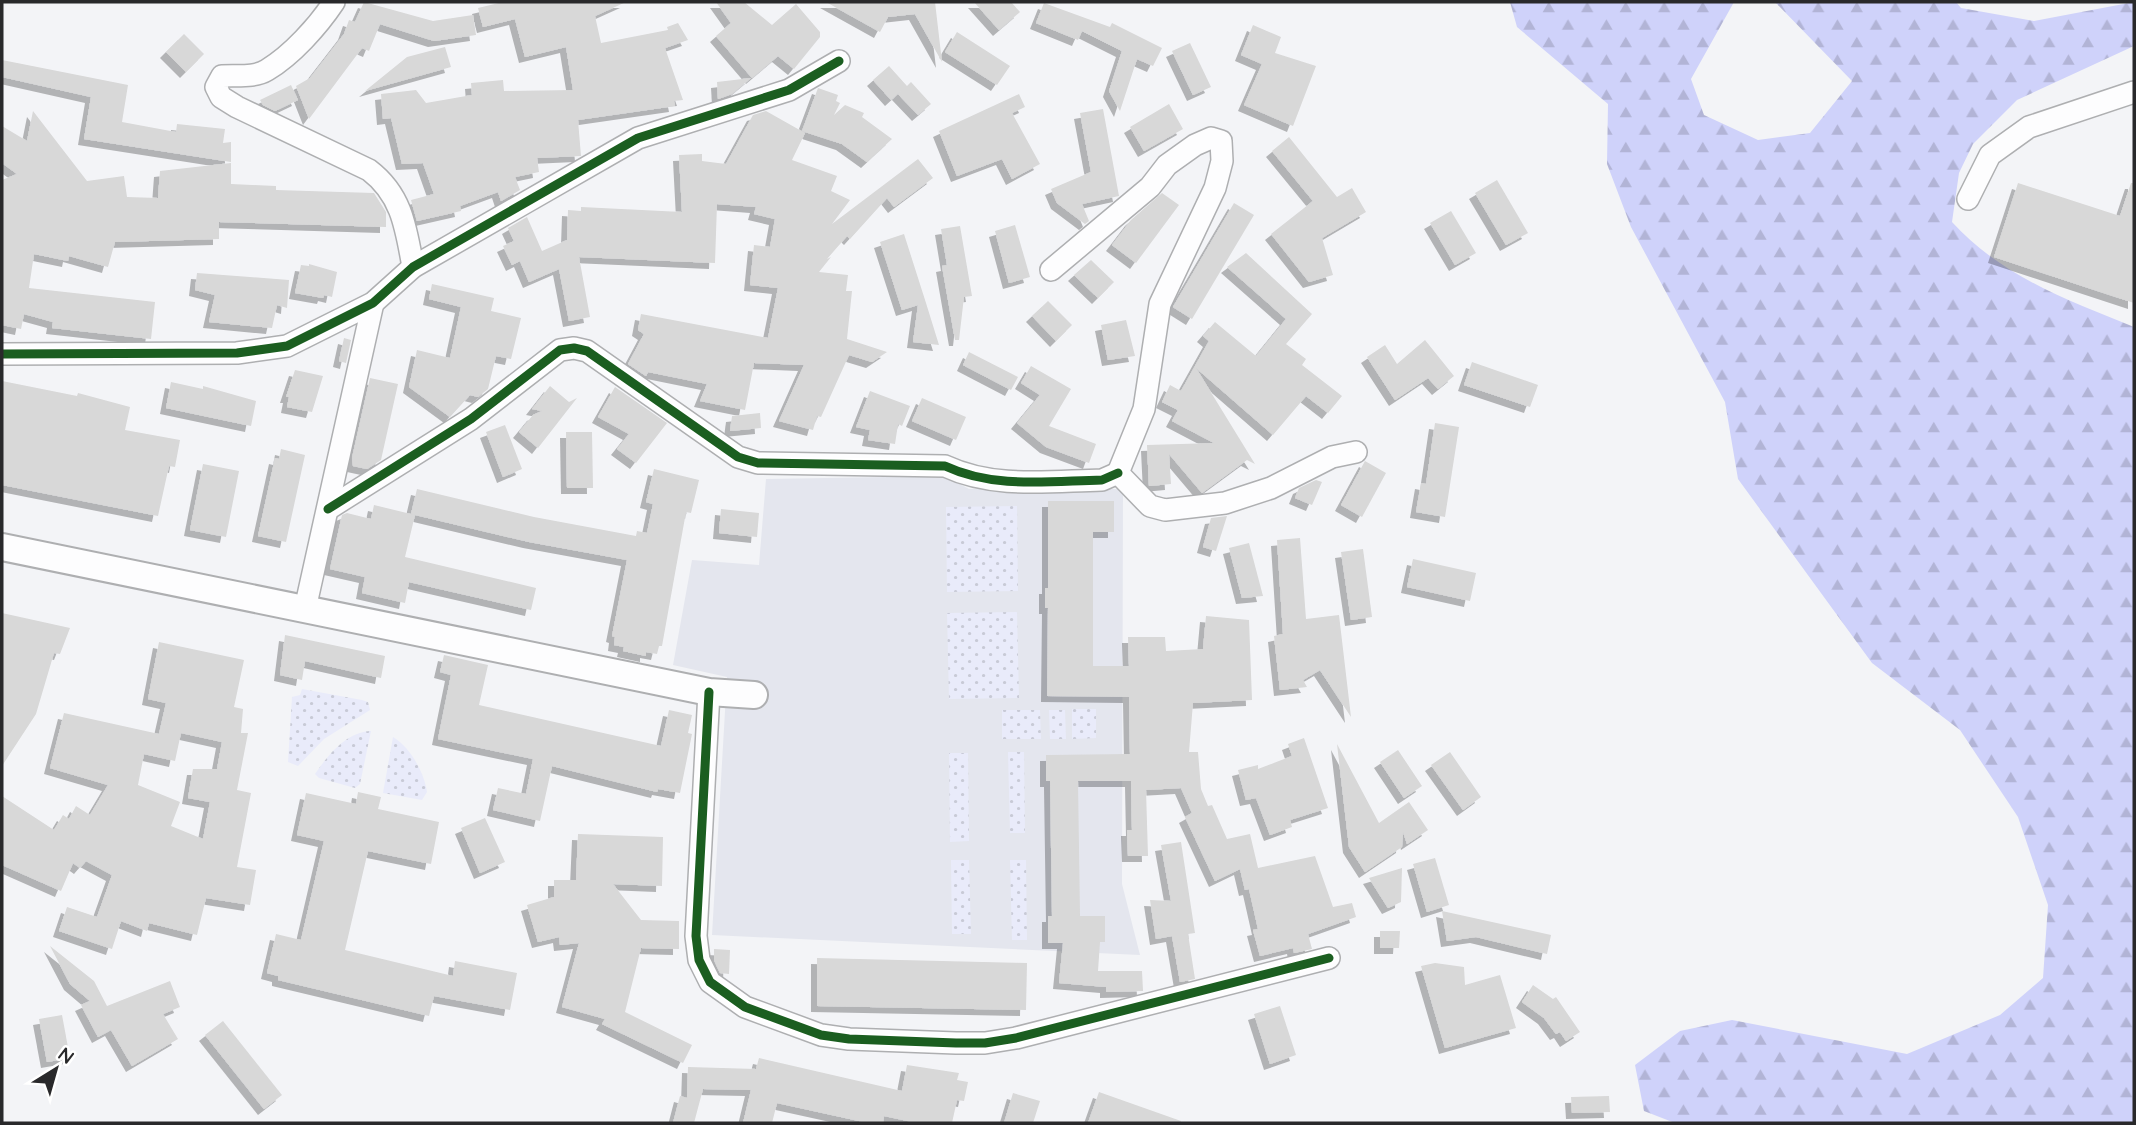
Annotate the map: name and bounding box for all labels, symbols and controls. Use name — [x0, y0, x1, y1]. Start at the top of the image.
north arrow — [21, 1034, 91, 1104]
text: N — [53, 1042, 79, 1069]

